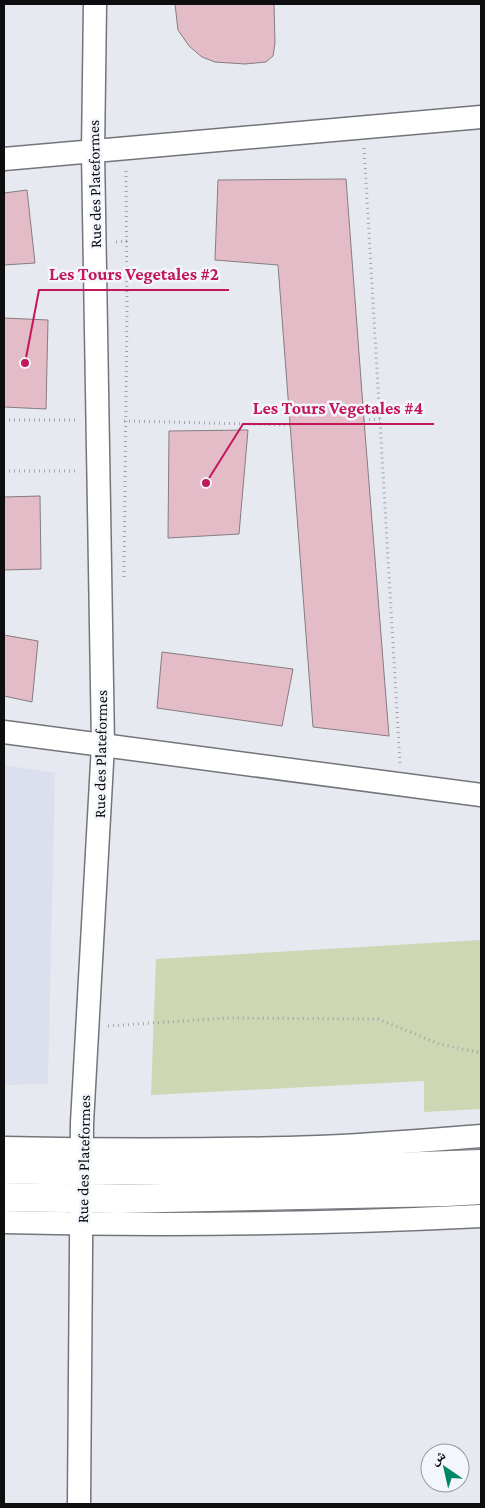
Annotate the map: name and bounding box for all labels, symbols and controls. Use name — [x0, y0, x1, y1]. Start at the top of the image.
street label: Rue des Plateformes — [85, 120, 104, 248]
callout: Les Tours Vegetales #2 — [39, 257, 229, 290]
text: Les Tours Vegetales #2 — [49, 264, 219, 284]
callout: Les Tours Vegetales #4 — [243, 391, 434, 424]
text: Les Tours Vegetales #4 — [253, 398, 424, 418]
street label: Rue des Plateformes — [91, 690, 110, 818]
street label: Rue des Plateformes — [74, 1095, 93, 1223]
north arrow — [420, 1443, 470, 1493]
text: ش — [427, 1446, 449, 1469]

